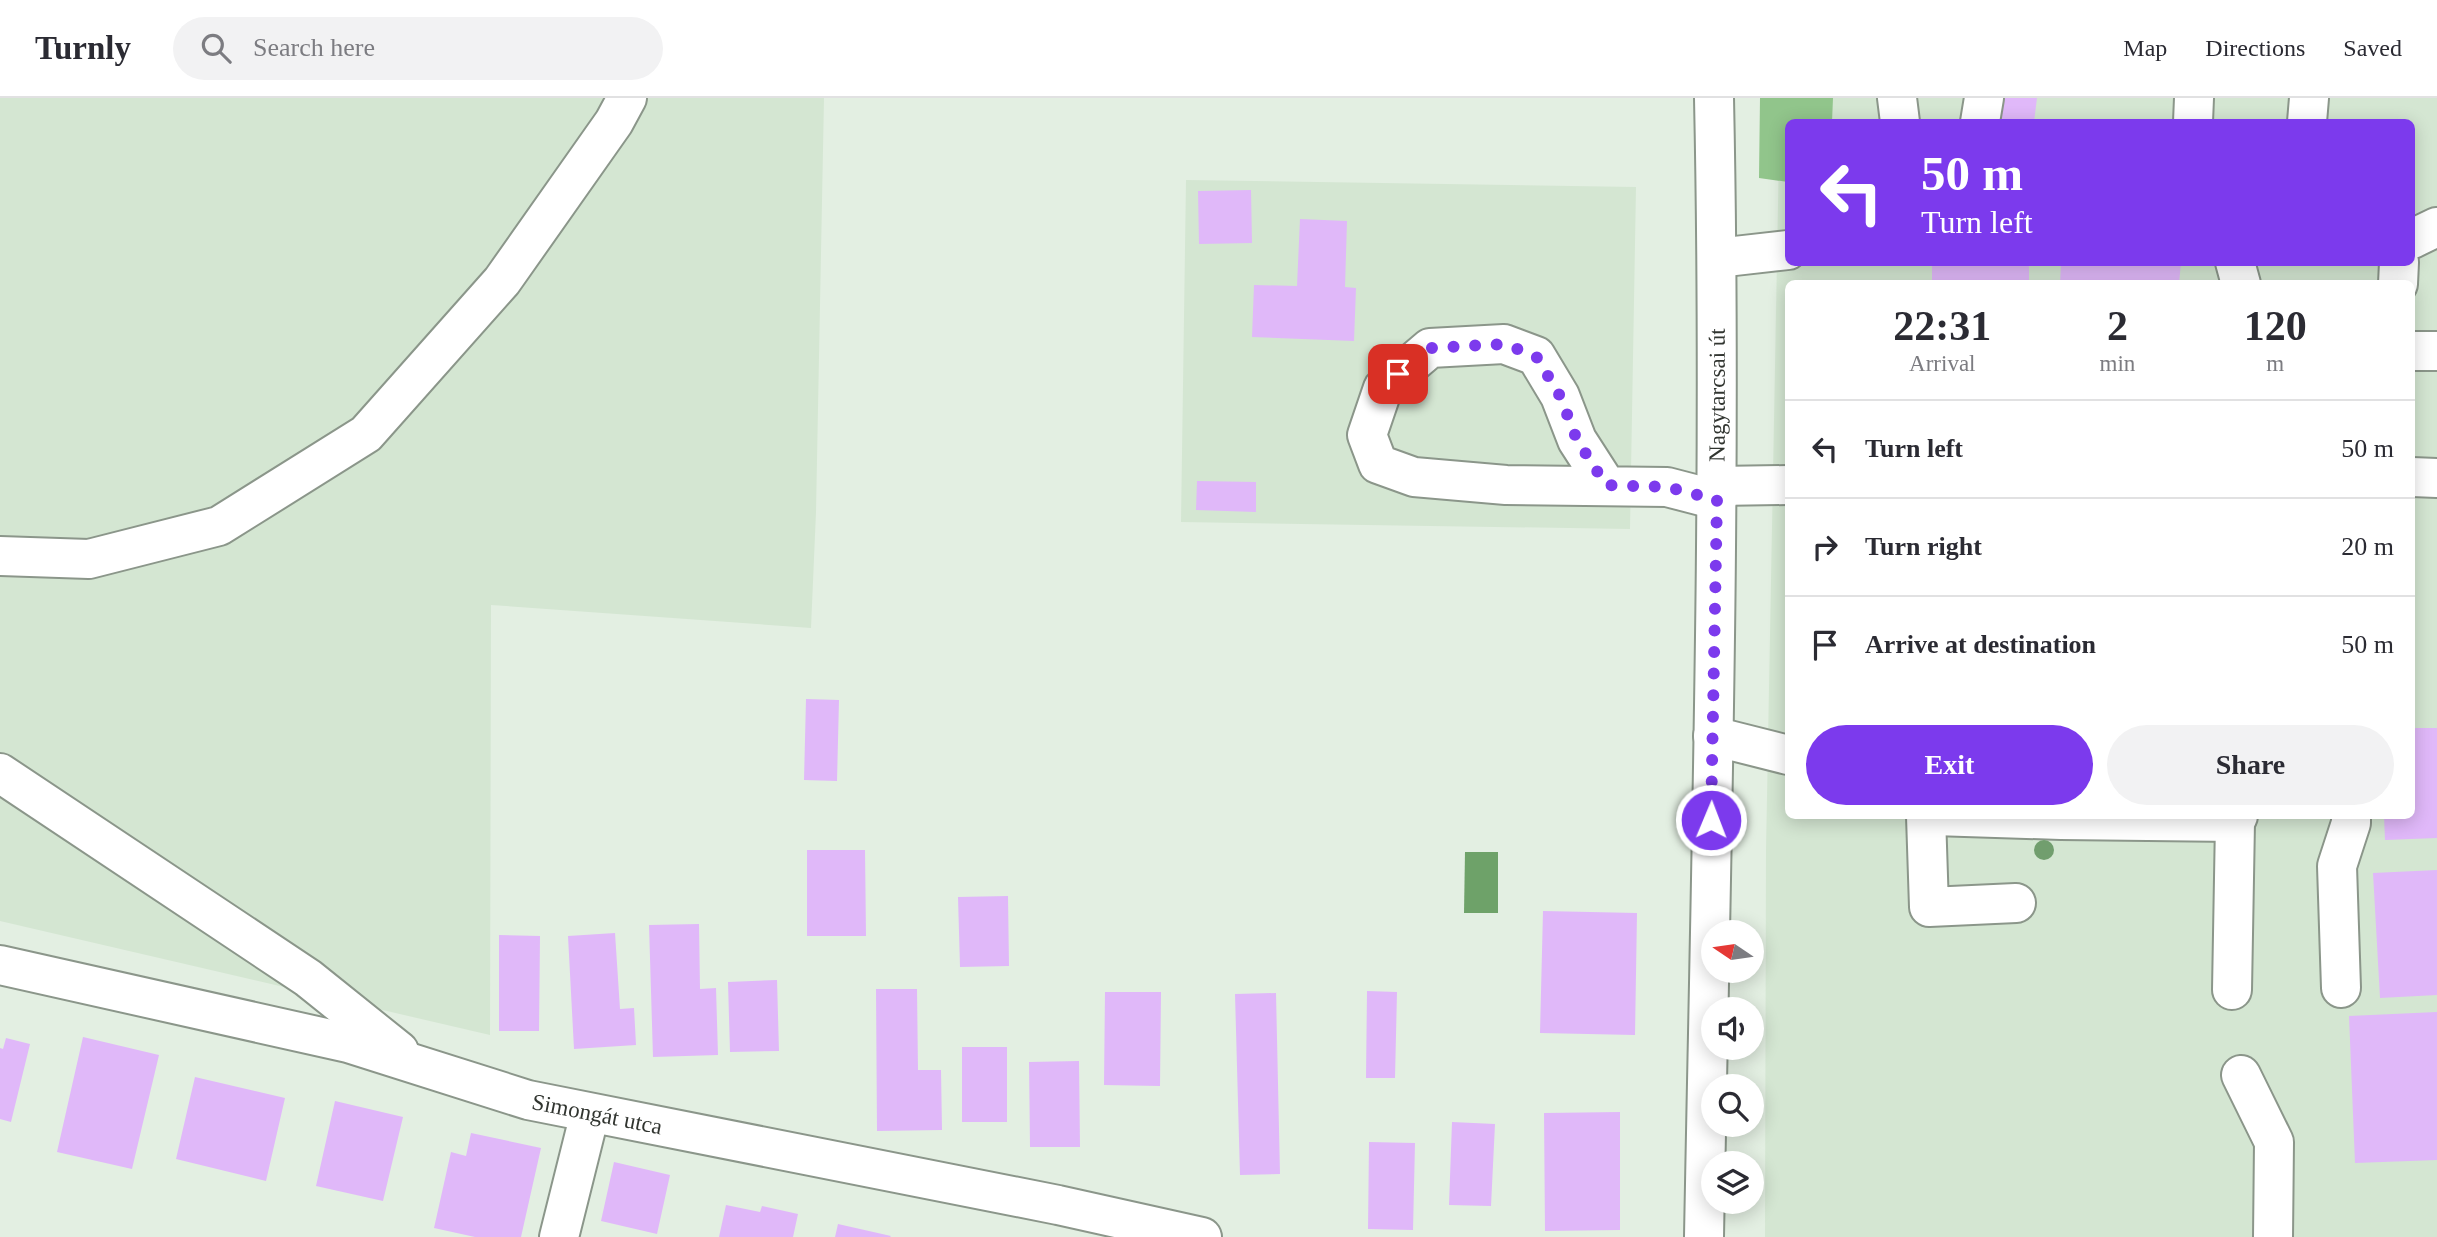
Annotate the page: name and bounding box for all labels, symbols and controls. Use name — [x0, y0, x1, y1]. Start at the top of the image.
search box — [173, 17, 663, 80]
icon: search — [197, 29, 235, 67]
text: Turnly — [35, 30, 131, 66]
text: Search here — [253, 33, 375, 62]
text: Map — [2123, 35, 2167, 61]
text: Directions — [2205, 35, 2305, 61]
text: Saved — [2343, 35, 2402, 61]
text: 50 m — [1921, 146, 2023, 201]
icon: left — [1806, 147, 1897, 238]
text: Turn left — [1921, 204, 2033, 240]
text: 22:31 — [1893, 303, 1991, 349]
text: 2 — [2107, 303, 2128, 349]
text: 120 — [2244, 303, 2307, 349]
street label: Nagytarcsai út — [1704, 328, 1729, 462]
pin — [1368, 344, 1428, 404]
text: Arrival — [1909, 351, 1976, 376]
text: min — [2100, 351, 2135, 376]
text: m — [2266, 351, 2284, 376]
icon: arrive — [1379, 355, 1417, 393]
icon: left — [1806, 430, 1844, 468]
text: Turn left — [1865, 434, 1963, 463]
text: 50 m — [2341, 434, 2394, 463]
icon: right — [1806, 528, 1844, 566]
text: Turn right — [1865, 532, 1982, 561]
text: 20 m — [2341, 532, 2394, 561]
icon: arrive — [1806, 626, 1844, 664]
text: Arrive at destination — [1865, 630, 2096, 659]
text: 50 m — [2341, 630, 2394, 659]
button: Exit — [1806, 725, 2093, 805]
button: Share — [2107, 725, 2394, 805]
position arrow — [1674, 783, 1748, 857]
north arrow — [1701, 920, 1764, 984]
map controls — [1701, 920, 1764, 1214]
button: sound — [1701, 997, 1764, 1060]
button: search — [1701, 1074, 1764, 1137]
street label: Simongát utca — [530, 1089, 665, 1139]
button: layers — [1701, 1151, 1764, 1214]

